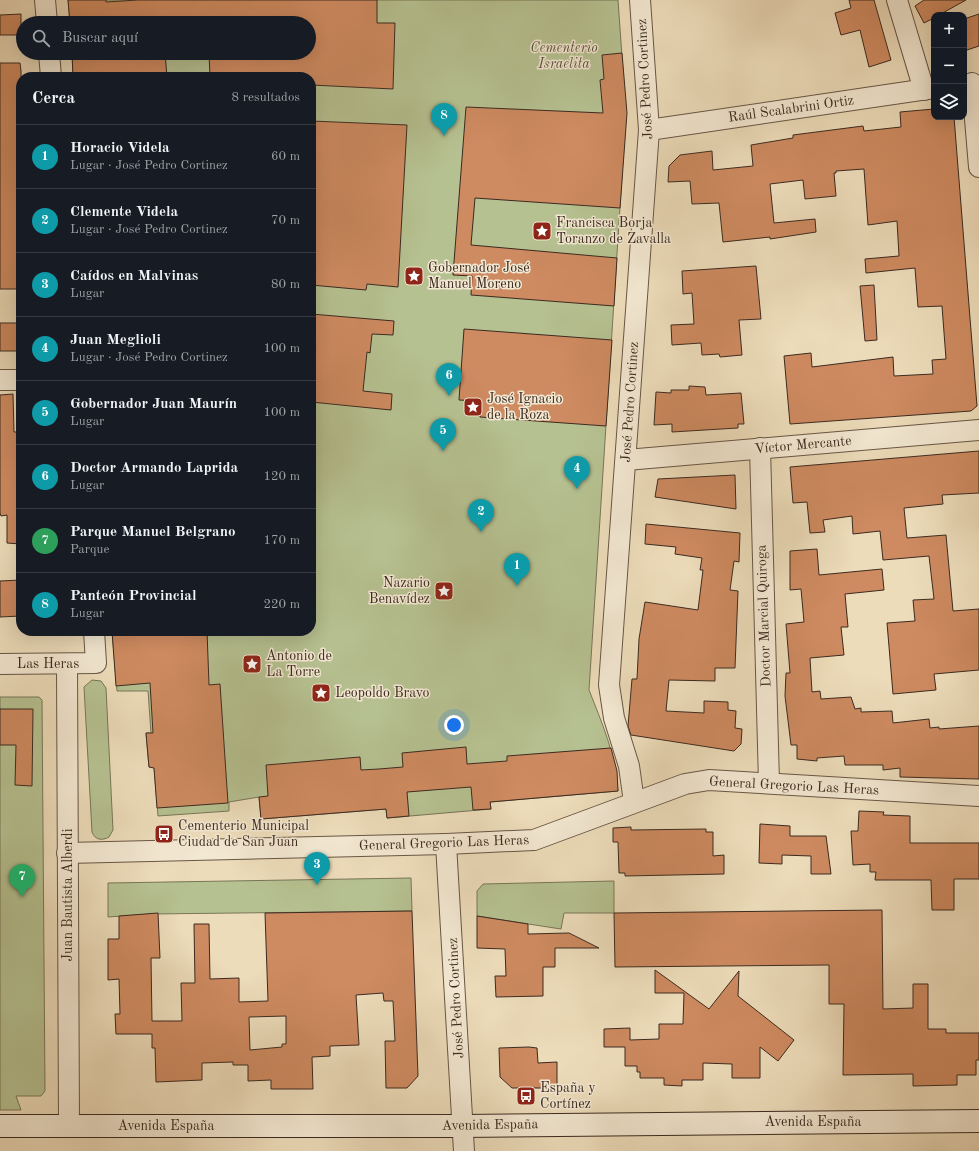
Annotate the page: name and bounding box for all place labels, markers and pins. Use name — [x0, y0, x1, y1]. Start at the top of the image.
pin: 8 — [431, 103, 457, 136]
place label: Francisca Borja Toranzo de Zavalla — [556, 216, 671, 246]
place icon: Francisca Borja Toranzo de Zavalla — [531, 220, 553, 242]
place label: Gobernador José Manuel Moreno — [428, 261, 530, 291]
place icon: Gobernador José Manuel Moreno — [403, 265, 425, 287]
pin: 6 — [436, 363, 462, 396]
place label: José Ignacio de la Roza — [487, 392, 562, 422]
place icon: José Ignacio de la Roza — [462, 396, 484, 418]
pin: 5 — [430, 418, 456, 451]
pin: 4 — [564, 456, 590, 489]
pin: 2 — [468, 499, 494, 532]
pin: 1 — [504, 553, 530, 586]
place label: Nazario Benavídez — [369, 576, 430, 606]
place icon: Nazario Benavídez — [433, 580, 455, 602]
place label: Antonio de La Torre — [266, 649, 332, 679]
place icon: Antonio de La Torre — [241, 653, 263, 675]
place icon: Leopoldo Bravo — [310, 682, 332, 704]
place label: Leopoldo Bravo — [335, 686, 430, 700]
place label: Cementerio Municipal Ciudad de San Juan — [178, 819, 309, 849]
bus stop icon: Cementerio Municipal Ciudad de San Juan — [153, 823, 175, 845]
pin: 3 — [304, 852, 330, 885]
pin: 7 — [9, 864, 35, 897]
place label: España y Cortínez — [540, 1081, 596, 1111]
bus stop icon: España y Cortínez — [515, 1085, 537, 1107]

